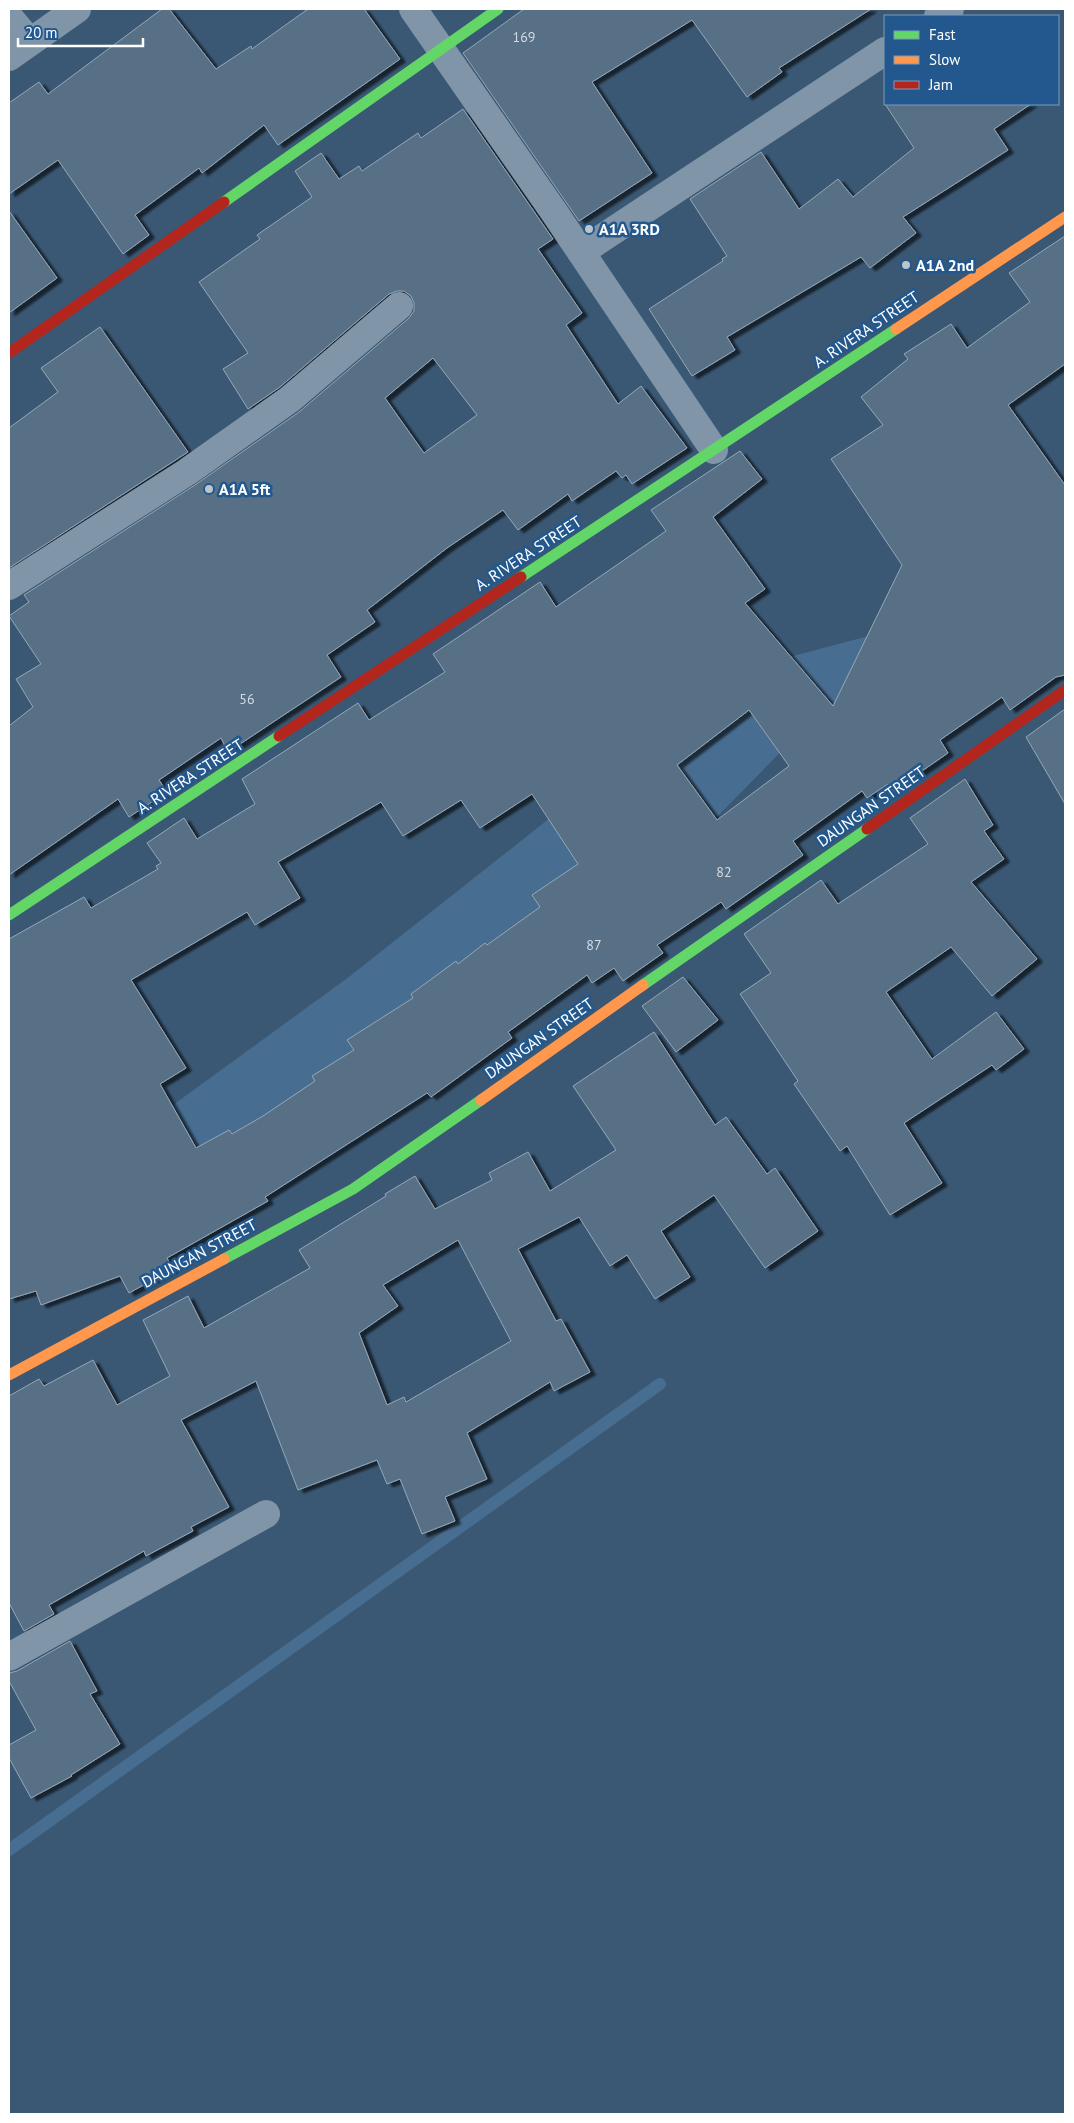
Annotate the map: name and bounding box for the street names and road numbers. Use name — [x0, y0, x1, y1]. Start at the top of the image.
street label: A. RIVERA STREET — [809, 286, 923, 372]
street label: A. RIVERA STREET — [471, 511, 585, 595]
street label: A. RIVERA STREET — [133, 734, 247, 818]
street label: DAUNGAN STREET — [813, 761, 929, 851]
street label: DAUNGAN STREET — [481, 993, 597, 1083]
street label: DAUNGAN STREET — [138, 1214, 260, 1292]

